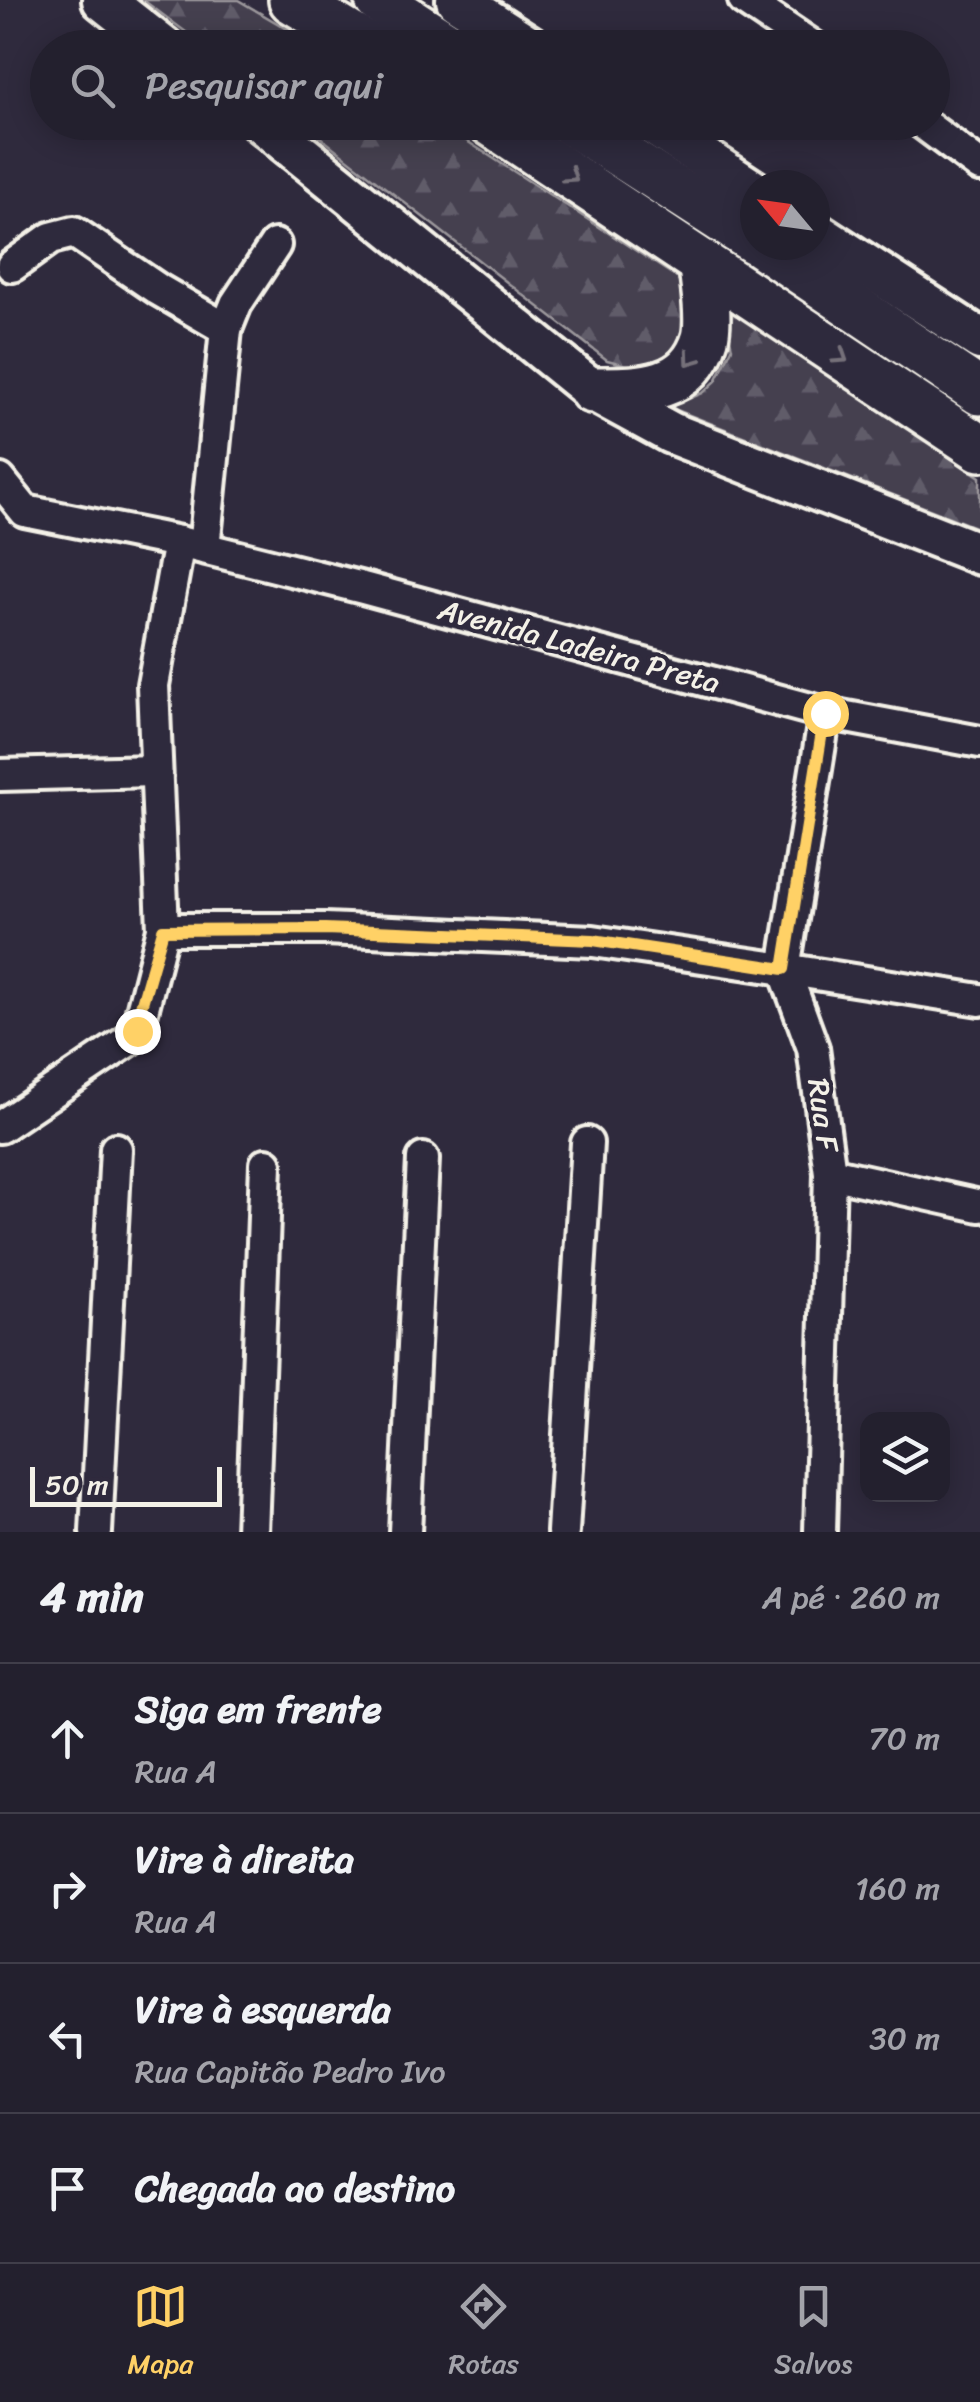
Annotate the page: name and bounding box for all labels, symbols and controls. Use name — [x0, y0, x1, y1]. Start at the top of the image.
search box — [30, 30, 950, 140]
text: Pesquisar aqui — [145, 52, 383, 119]
icon: search — [65, 58, 120, 113]
one-way arrow — [561, 163, 579, 182]
north arrow — [740, 170, 830, 260]
one-way arrow — [830, 345, 848, 364]
one-way arrow — [686, 348, 703, 366]
street label: Avenida Ladeira Preta — [431, 582, 726, 710]
route start — [803, 691, 849, 737]
route end — [115, 1009, 161, 1055]
street label: Rua F — [791, 1075, 855, 1158]
map controls — [860, 1412, 950, 1502]
button: layers — [860, 1412, 950, 1502]
text: 50 m — [45, 1460, 109, 1509]
scale bar — [30, 1462, 222, 1506]
text: 4 min — [40, 1560, 144, 1634]
text: A pé · 260 m — [762, 1569, 940, 1626]
text: Siga em frente — [135, 1676, 382, 1743]
text: 70 m — [869, 1710, 940, 1767]
icon: ahead — [40, 1711, 95, 1766]
text: Rua A — [135, 1743, 217, 1800]
text: Vire à direita — [135, 1826, 354, 1893]
text: 160 m — [855, 1860, 940, 1917]
icon: right — [40, 1861, 95, 1916]
text: Rua A — [135, 1893, 217, 1950]
text: Vire à esquerda — [135, 1976, 391, 2043]
text: 30 m — [869, 2010, 940, 2067]
icon: left — [40, 2011, 95, 2066]
text: Rua Capitão Pedro Ivo — [135, 2043, 446, 2100]
text: Chegada ao destino — [135, 2155, 455, 2222]
icon: arrive — [40, 2161, 95, 2216]
tab: Mapa — [128, 2279, 193, 2388]
tab: Rotas — [448, 2279, 519, 2388]
tab: Salvos — [774, 2279, 852, 2388]

